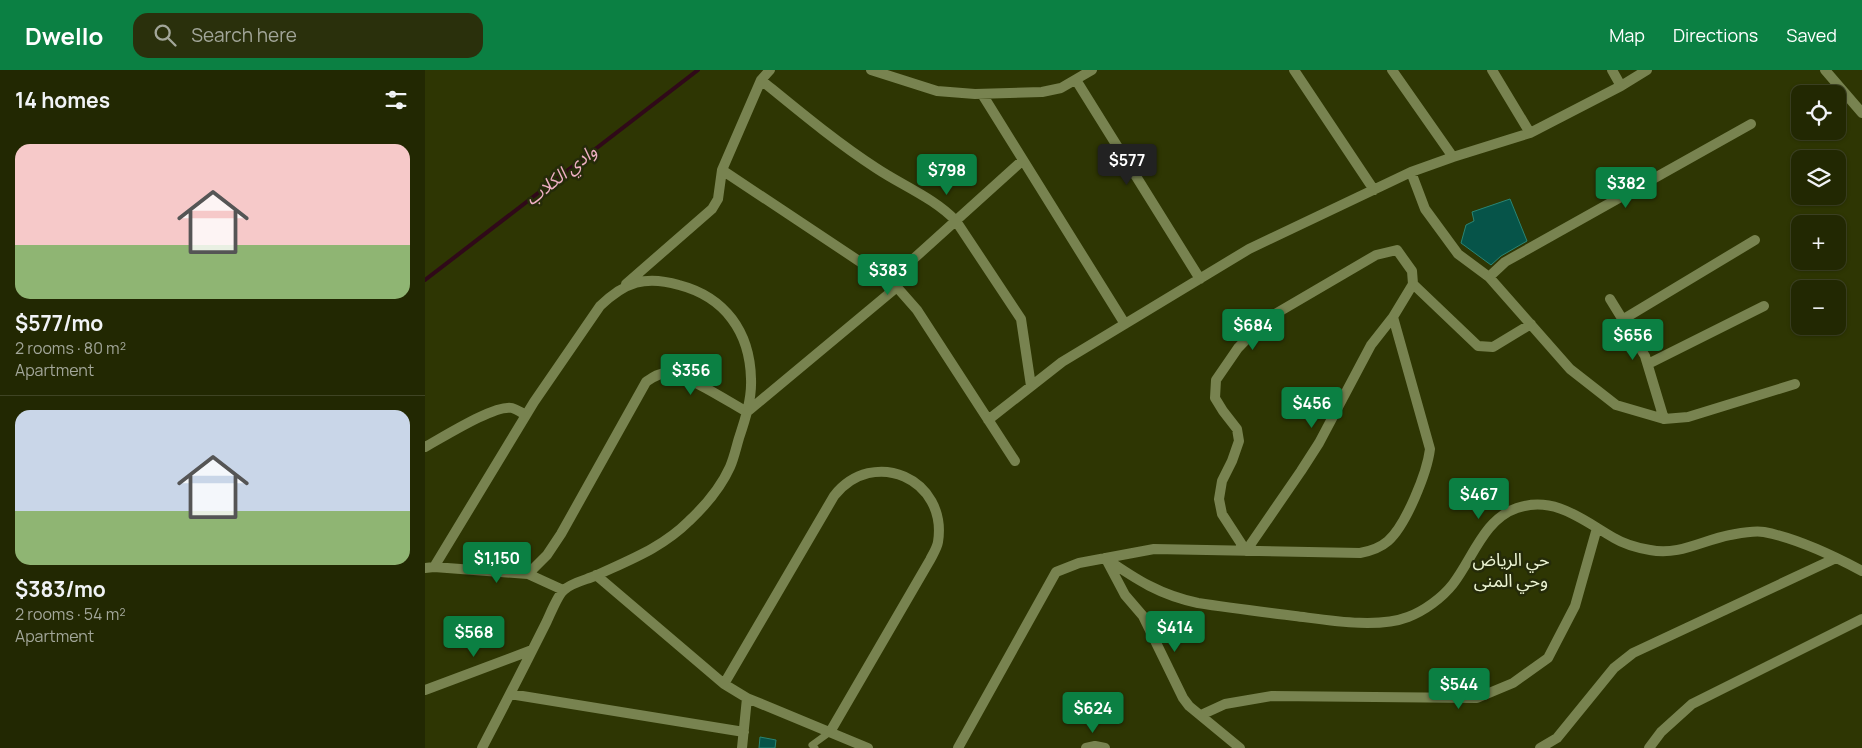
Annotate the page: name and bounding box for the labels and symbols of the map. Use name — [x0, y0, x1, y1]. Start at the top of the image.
water label: وادي الكلاب — [520, 139, 603, 212]
pin: $577 — [1097, 144, 1157, 186]
pin: $798 — [917, 154, 977, 196]
pin: $382 — [1596, 166, 1656, 209]
pin: $383 — [858, 254, 918, 296]
pin: $684 — [1223, 308, 1283, 351]
pin: $656 — [1603, 318, 1663, 361]
pin: $356 — [661, 354, 721, 396]
pin: $456 — [1282, 386, 1342, 429]
pin: $467 — [1449, 478, 1509, 520]
pin: $1,150 — [456, 542, 538, 584]
district label: حي الرياض وحي المنى — [1472, 547, 1550, 594]
pin: $414 — [1145, 610, 1205, 653]
pin: $568 — [444, 616, 504, 658]
pin: $544 — [1429, 668, 1489, 710]
pin: $624 — [1063, 692, 1123, 734]

